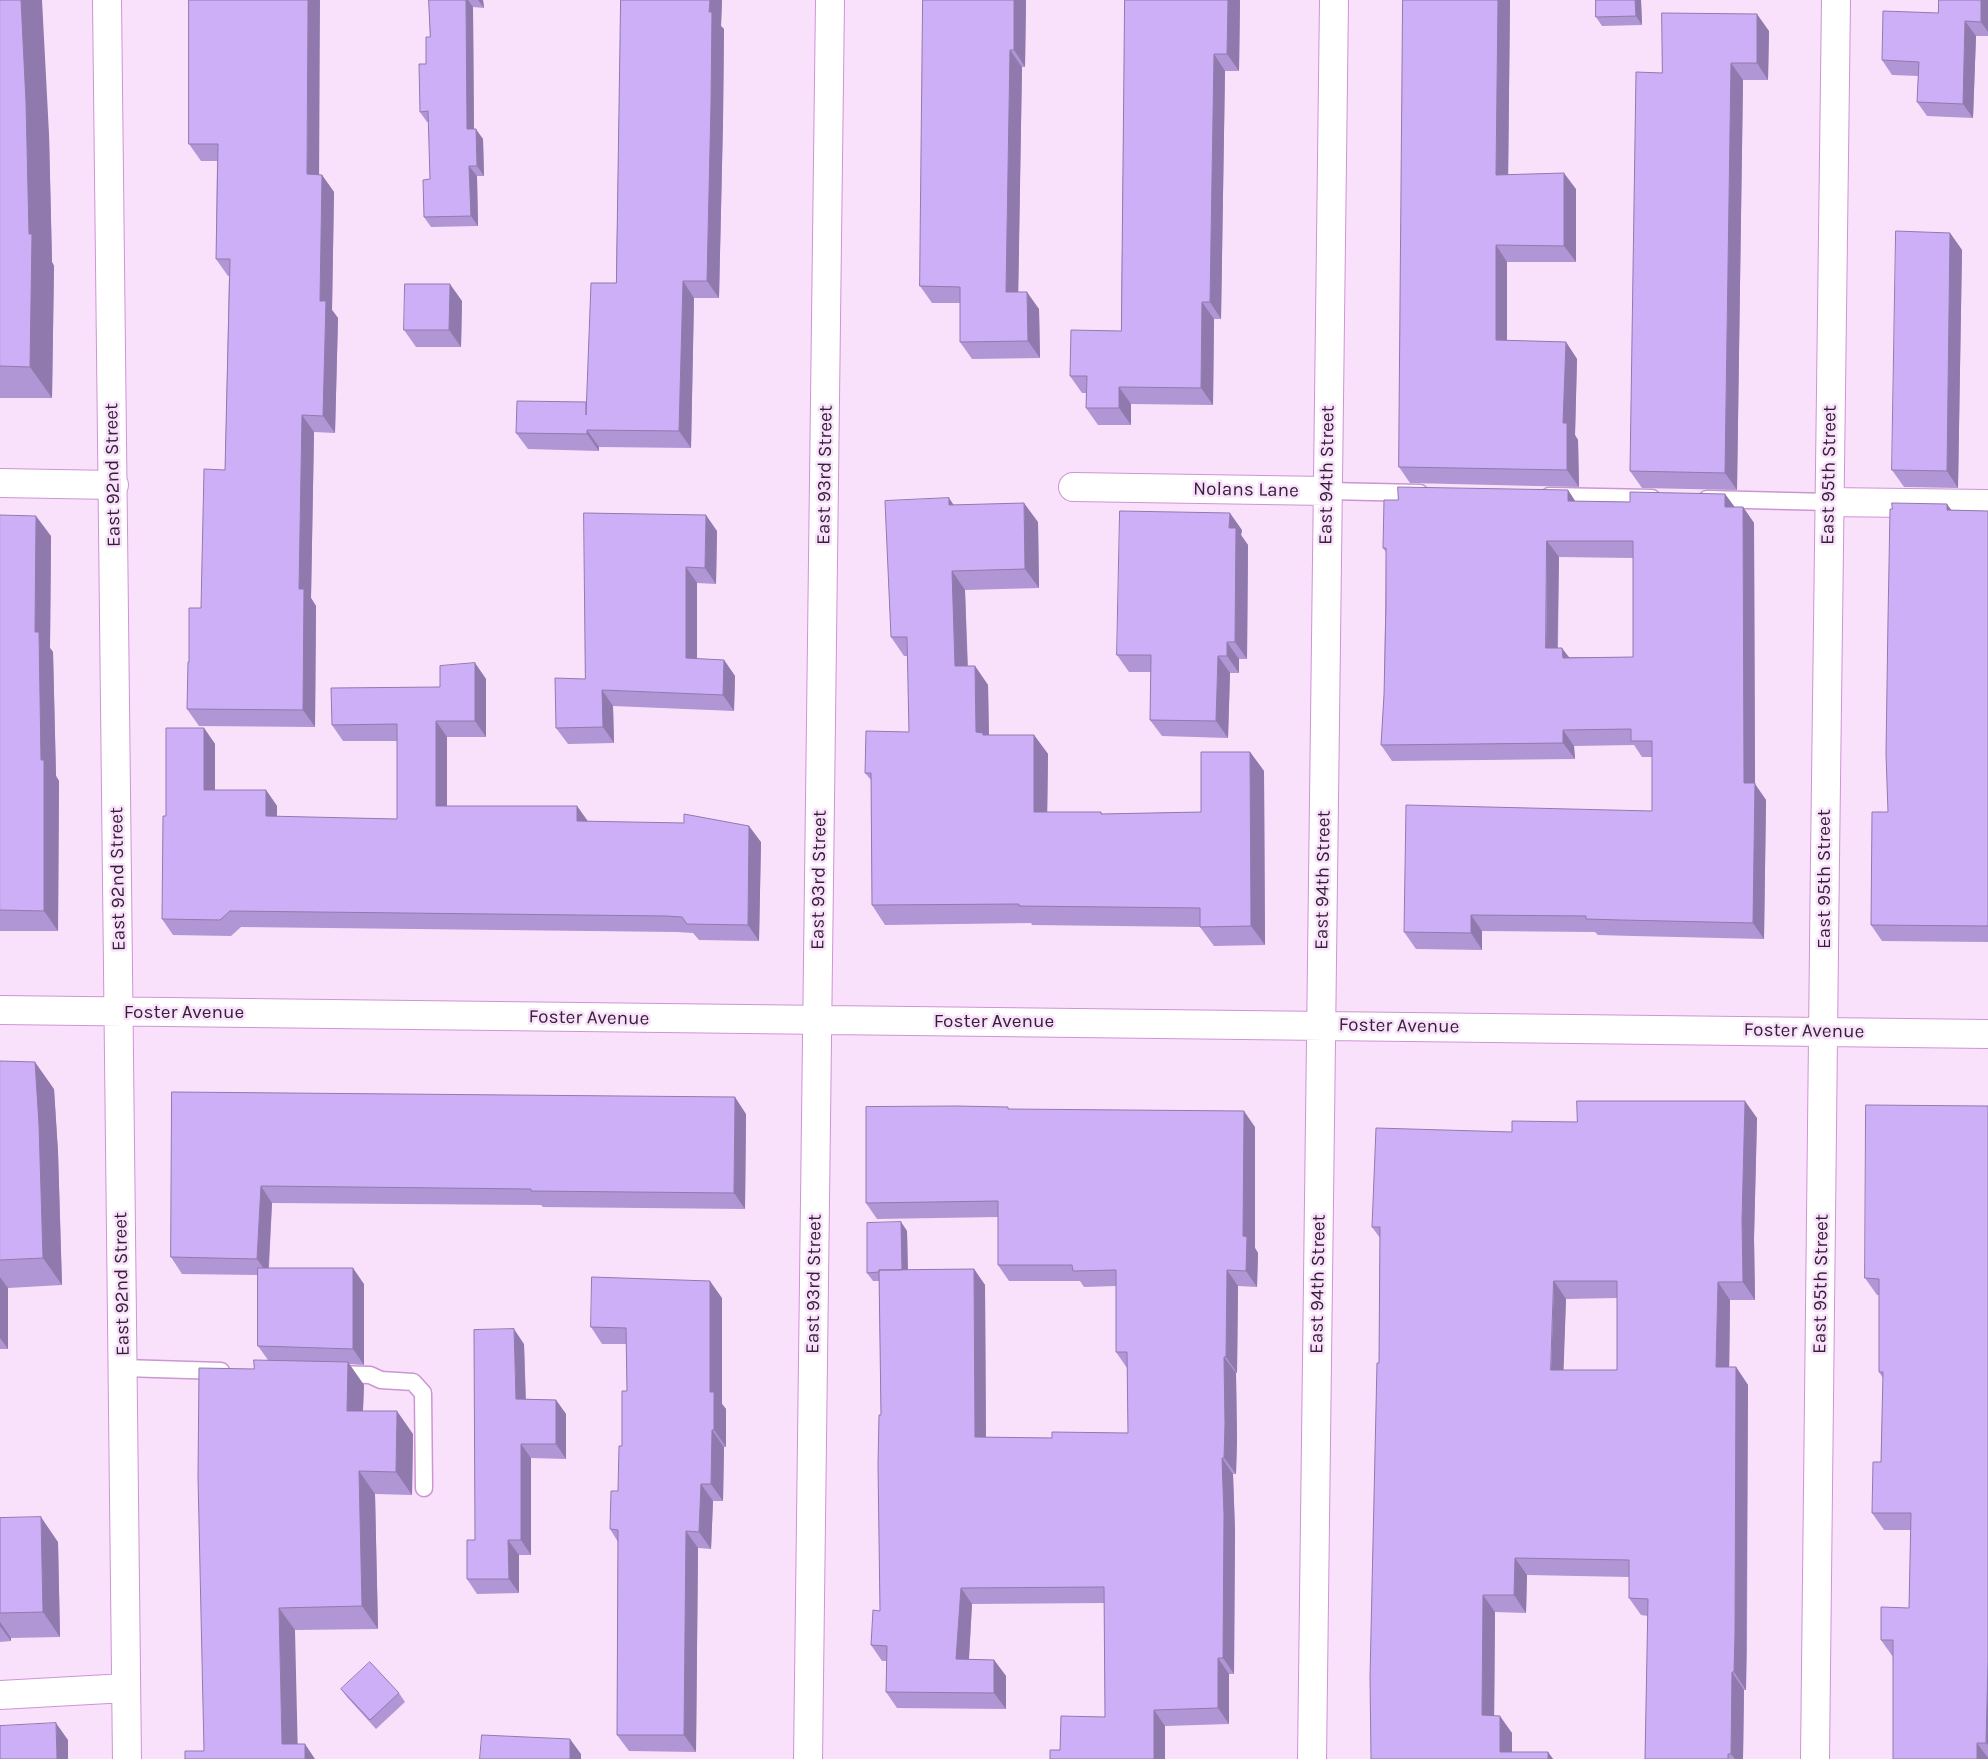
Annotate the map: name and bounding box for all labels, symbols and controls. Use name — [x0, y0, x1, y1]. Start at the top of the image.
street label: East 92nd Street — [100, 403, 126, 547]
street label: East 93rd Street — [812, 405, 838, 545]
street label: East 94th Street — [1314, 405, 1340, 545]
street label: East 95th Street — [1816, 405, 1842, 545]
street label: Nolans Lane — [1193, 478, 1299, 502]
street label: East 92nd Street — [105, 807, 131, 951]
street label: East 95th Street — [1814, 809, 1836, 949]
street label: East 93rd Street — [806, 810, 832, 950]
street label: East 94th Street — [1310, 810, 1336, 950]
street label: Foster Avenue — [124, 1002, 244, 1024]
street label: Foster Avenue — [529, 1006, 649, 1030]
street label: Foster Avenue — [934, 1011, 1054, 1033]
street label: Foster Avenue — [1339, 1014, 1459, 1038]
street label: Foster Avenue — [1744, 1019, 1864, 1043]
street label: East 92nd Street — [109, 1212, 135, 1356]
street label: East 93rd Street — [801, 1214, 827, 1354]
street label: East 94th Street — [1305, 1214, 1331, 1354]
street label: East 95th Street — [1808, 1214, 1834, 1354]

